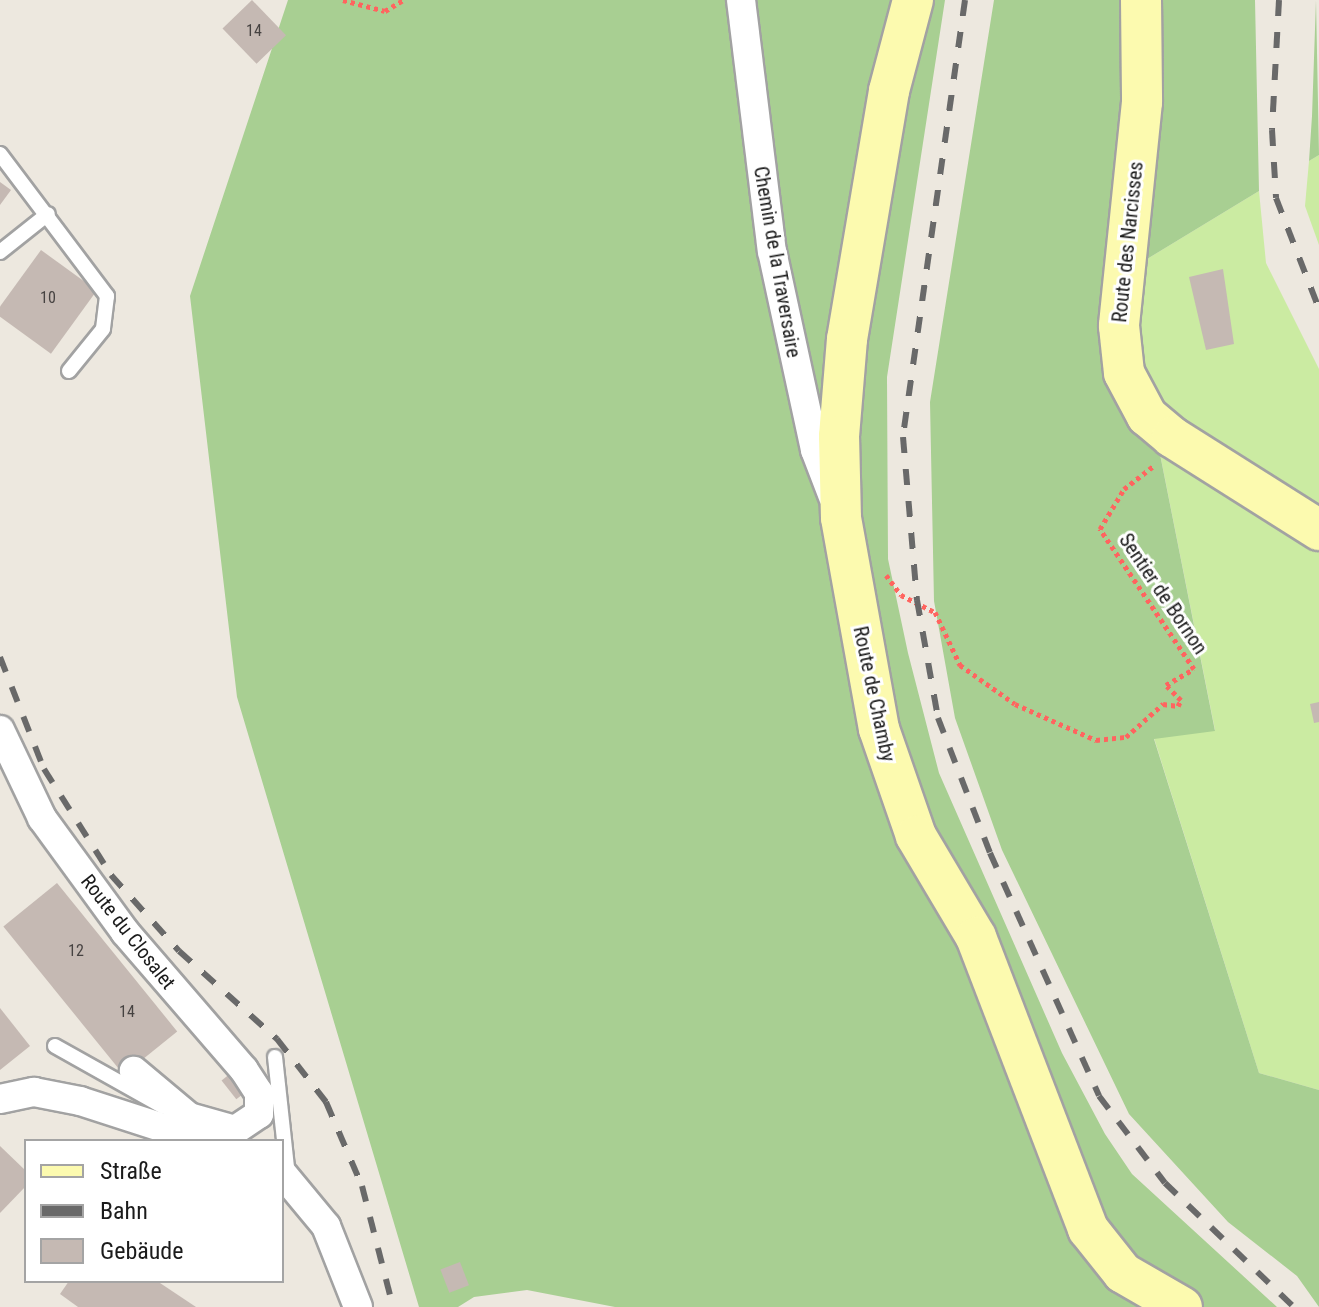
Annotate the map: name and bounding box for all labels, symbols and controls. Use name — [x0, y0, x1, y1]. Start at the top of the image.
house number: 14 — [246, 21, 262, 41]
street label: Route des Narcisses — [1108, 160, 1148, 324]
street label: Chemin de la Traversaire — [748, 164, 806, 360]
house number: 10 — [40, 288, 56, 308]
street label: Sentier de Bornon — [1114, 529, 1212, 659]
street label: Route de Chamby — [848, 624, 900, 764]
street label: Route du Closalet — [76, 870, 180, 994]
house number: 12 — [68, 941, 84, 961]
house number: 14 — [119, 1002, 135, 1022]
legend — [24, 1139, 284, 1283]
text: Straße — [100, 1157, 162, 1185]
text: Bahn — [100, 1197, 148, 1225]
text: Gebäude — [100, 1237, 184, 1265]

